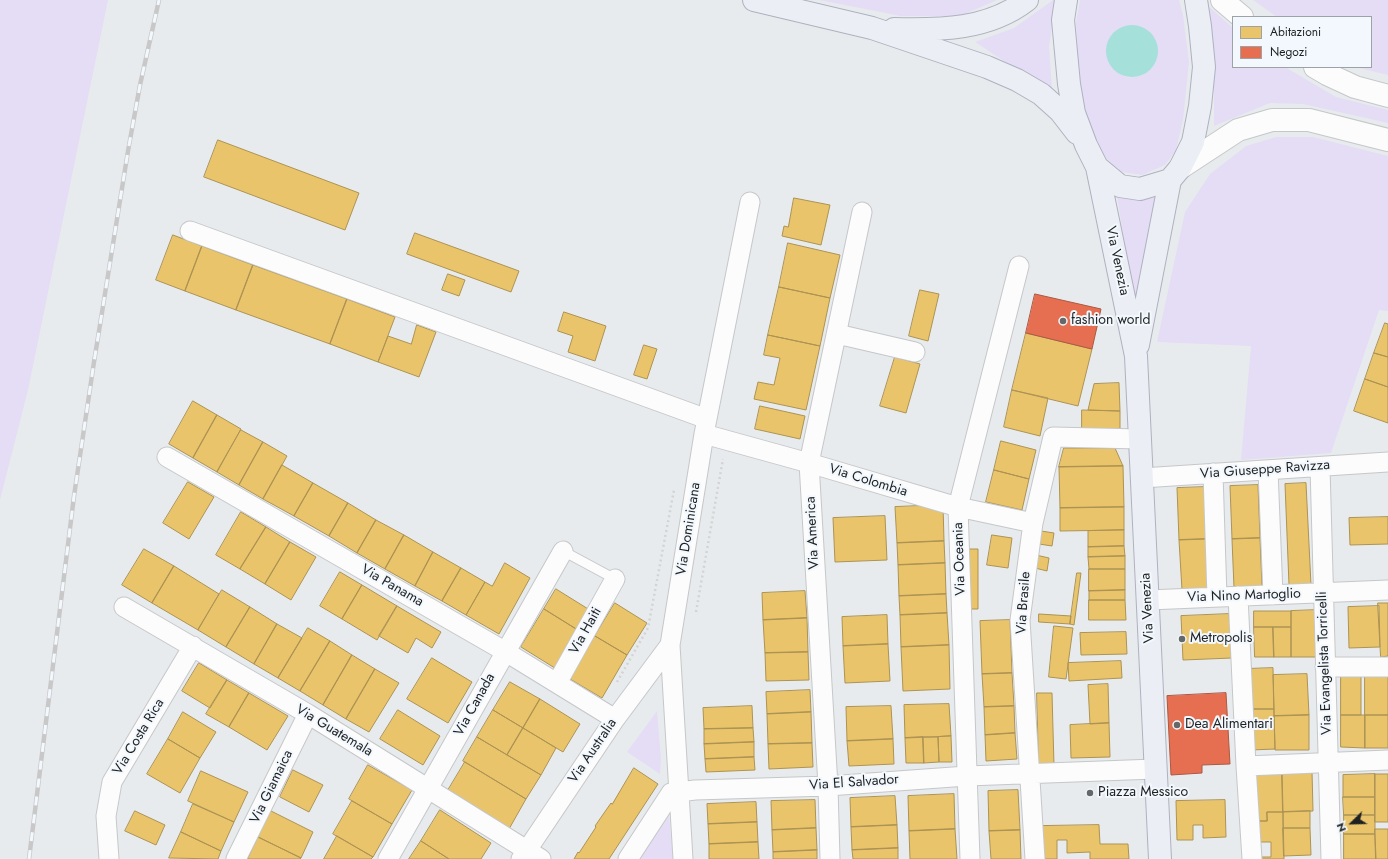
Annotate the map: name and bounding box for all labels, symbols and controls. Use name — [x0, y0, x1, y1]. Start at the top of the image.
legend — [1232, 16, 1372, 68]
text: Abitazioni — [1270, 23, 1321, 41]
text: Negozi — [1270, 43, 1307, 61]
street label: Via Venezia — [1101, 225, 1133, 297]
place label: fashion world — [1071, 313, 1151, 329]
marker: fashion world — [1058, 316, 1068, 326]
street label: Via Giuseppe Ravizza — [1199, 457, 1331, 483]
street label: Via Colombia — [827, 461, 909, 501]
street label: Via Dominicana — [673, 481, 705, 577]
street label: Via America — [803, 496, 823, 570]
street label: Via Oceania — [950, 522, 970, 596]
street label: Via Panama — [358, 561, 426, 611]
street label: Via Brasile — [1013, 571, 1035, 635]
street label: Via Venezia — [1138, 572, 1158, 644]
street label: Via Nino Martoglio — [1187, 586, 1301, 606]
street label: Via Evangelista Torricelli — [1314, 591, 1336, 735]
street label: Via Haiti — [566, 605, 606, 657]
place label: Metropolis — [1190, 631, 1252, 647]
marker: Metropolis — [1177, 634, 1187, 644]
street label: Via Canada — [451, 671, 499, 739]
street label: Via Costa Rica — [110, 696, 168, 778]
street label: Via Guatemala — [292, 701, 376, 761]
street label: Via Australia — [565, 716, 621, 786]
place label: Dea Alimentari — [1185, 717, 1273, 733]
marker: Dea Alimentari — [1172, 720, 1182, 730]
street label: Via Giamaica — [247, 747, 297, 827]
street label: Via El Salvador — [809, 771, 899, 795]
place label: Piazza Messico — [1098, 785, 1188, 801]
marker: Piazza Messico — [1085, 788, 1095, 798]
north arrow — [1332, 803, 1372, 843]
text: N — [1332, 821, 1350, 835]

